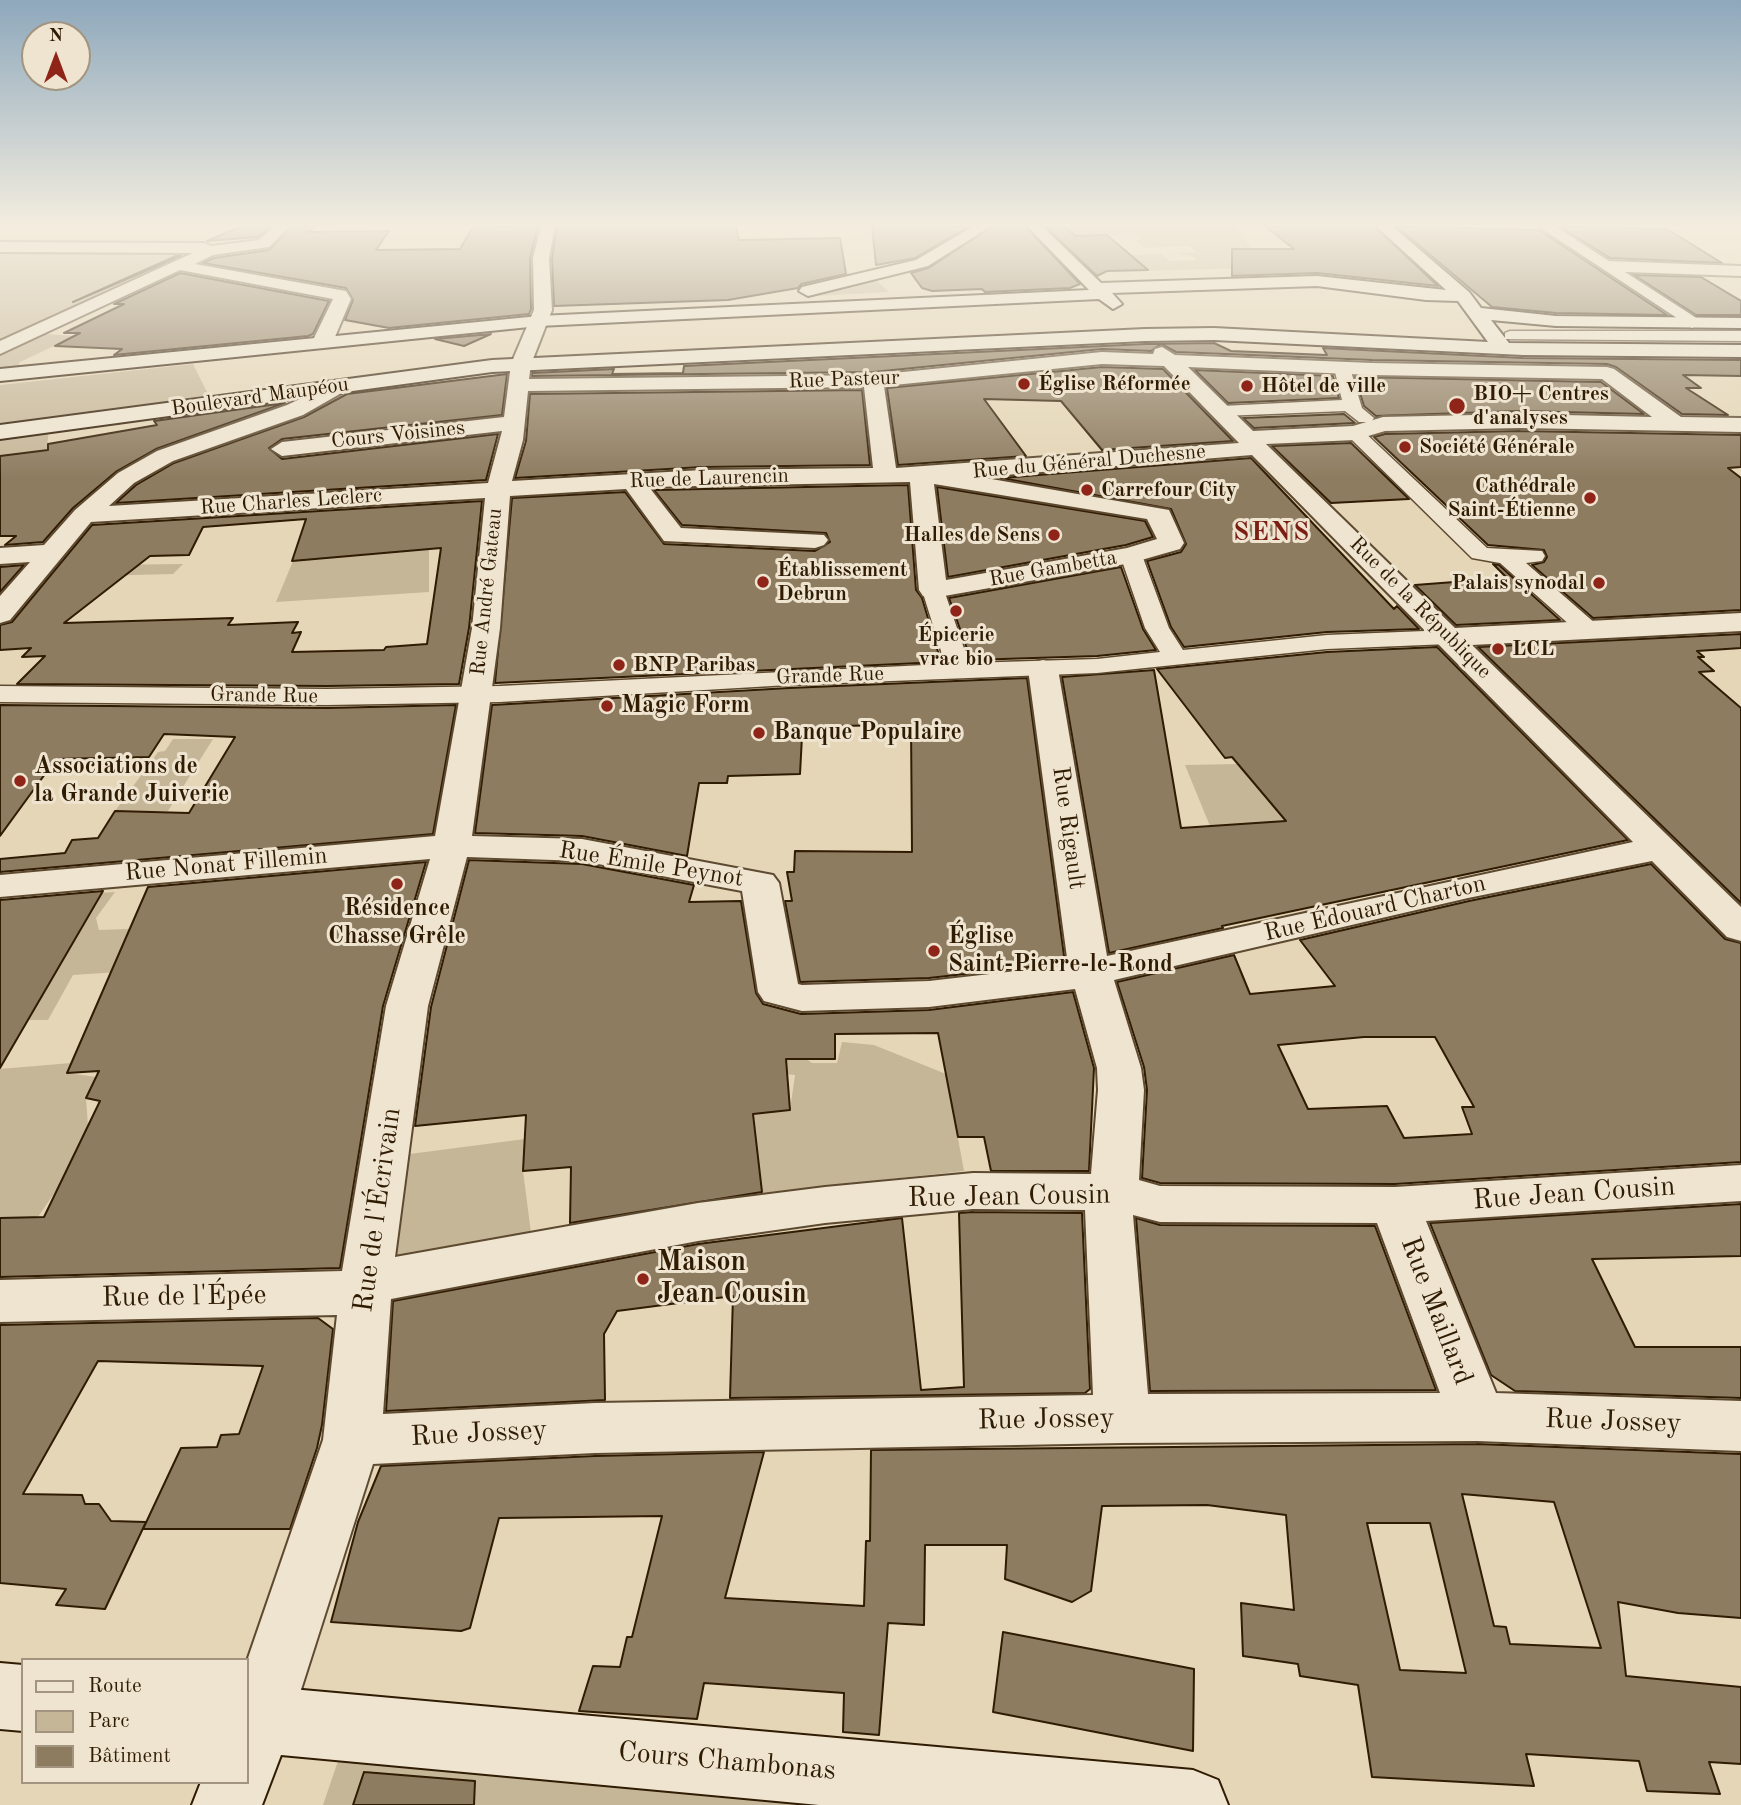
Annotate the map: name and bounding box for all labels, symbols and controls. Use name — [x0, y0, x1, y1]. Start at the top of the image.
north arrow — [21, 21, 91, 91]
text: N — [49, 27, 63, 46]
street label: Rue Pasteur — [788, 365, 900, 395]
place label: Église Réformée — [1038, 371, 1191, 397]
street label: Boulevard Maupéou — [170, 372, 350, 422]
place label: Hôtel de ville — [1261, 373, 1386, 399]
marker: Église Réformée — [1016, 376, 1032, 392]
marker: Hôtel de ville — [1239, 378, 1255, 394]
place label: BIO+ Centres d'analyses — [1473, 381, 1609, 431]
marker: BIO+ Centres d'analyses — [1447, 396, 1467, 416]
street label: Cours Voisines — [330, 415, 466, 455]
place label: Société Générale — [1419, 434, 1575, 460]
street label: Rue du Général Duchesne — [971, 439, 1207, 485]
marker: Société Générale — [1397, 439, 1413, 455]
street label: Rue de Laurencin — [629, 464, 789, 494]
place label: Cathédrale Saint-Étienne — [1447, 473, 1576, 523]
place label: Carrefour City — [1101, 477, 1237, 503]
marker: Carrefour City — [1079, 482, 1095, 498]
street label: Rue Charles Leclerc — [199, 483, 383, 521]
marker: Cathédrale Saint-Étienne — [1582, 490, 1598, 506]
street label: Rue André Gateau — [466, 507, 508, 677]
district label: SENS — [1233, 517, 1311, 549]
place label: Halles de Sens — [904, 522, 1040, 548]
marker: Halles de Sens — [1046, 527, 1062, 543]
street label: Rue de la République — [1344, 532, 1496, 684]
street label: Rue Gambetta — [987, 545, 1119, 593]
place label: Établissement Debrun — [777, 557, 908, 607]
place label: Palais synodal — [1452, 570, 1585, 596]
marker: Établissement Debrun — [755, 574, 771, 590]
marker: Palais synodal — [1591, 575, 1607, 591]
marker: Épicerie vrac bio — [948, 603, 964, 619]
place label: Épicerie vrac bio — [917, 622, 995, 672]
place label: LCL — [1512, 636, 1554, 662]
marker: LCL — [1490, 641, 1506, 657]
place label: BNP Paribas — [633, 652, 755, 678]
marker: BNP Paribas — [611, 657, 627, 673]
street label: Grande Rue — [776, 662, 884, 690]
street label: Grande Rue — [210, 682, 318, 710]
place label: Magic Form — [621, 692, 750, 720]
marker: Magic Form — [599, 698, 615, 714]
place label: Banque Populaire — [773, 719, 962, 747]
marker: Banque Populaire — [751, 725, 767, 741]
place label: Associations de la Grande Juiverie — [34, 753, 229, 809]
street label: Rue Rigault — [1045, 765, 1091, 891]
marker: Associations de la Grande Juiverie — [12, 773, 28, 789]
street label: Rue Émile Peynot — [557, 836, 745, 894]
street label: Rue Nonat Fillemin — [123, 842, 329, 888]
street label: Rue Édouard Charton — [1261, 869, 1489, 949]
marker: Résidence Chasse Grêle — [389, 876, 405, 892]
place label: Résidence Chasse Grêle — [328, 895, 466, 951]
place label: Église Saint-Pierre-le-Rond — [948, 923, 1173, 979]
marker: Église Saint-Pierre-le-Rond — [926, 943, 942, 959]
street label: Rue de l'Écrivain — [347, 1105, 409, 1315]
street label: Rue Jean Cousin — [1472, 1170, 1676, 1218]
street label: Rue Jean Cousin — [907, 1178, 1111, 1216]
street label: Rue Maillard — [1392, 1232, 1480, 1390]
place label: Maison Jean Cousin — [657, 1246, 807, 1312]
marker: Maison Jean Cousin — [635, 1271, 651, 1287]
street label: Rue de l'Épée — [101, 1279, 267, 1315]
street label: Rue Jossey — [977, 1402, 1115, 1438]
street label: Rue Jossey — [1544, 1403, 1682, 1441]
street label: Rue Jossey — [410, 1414, 548, 1454]
legend — [21, 1658, 248, 1784]
text: Route — [88, 1676, 142, 1697]
text: Parc — [88, 1711, 130, 1732]
street label: Cours Chambonas — [617, 1736, 837, 1788]
text: Bâtiment — [88, 1746, 171, 1767]

